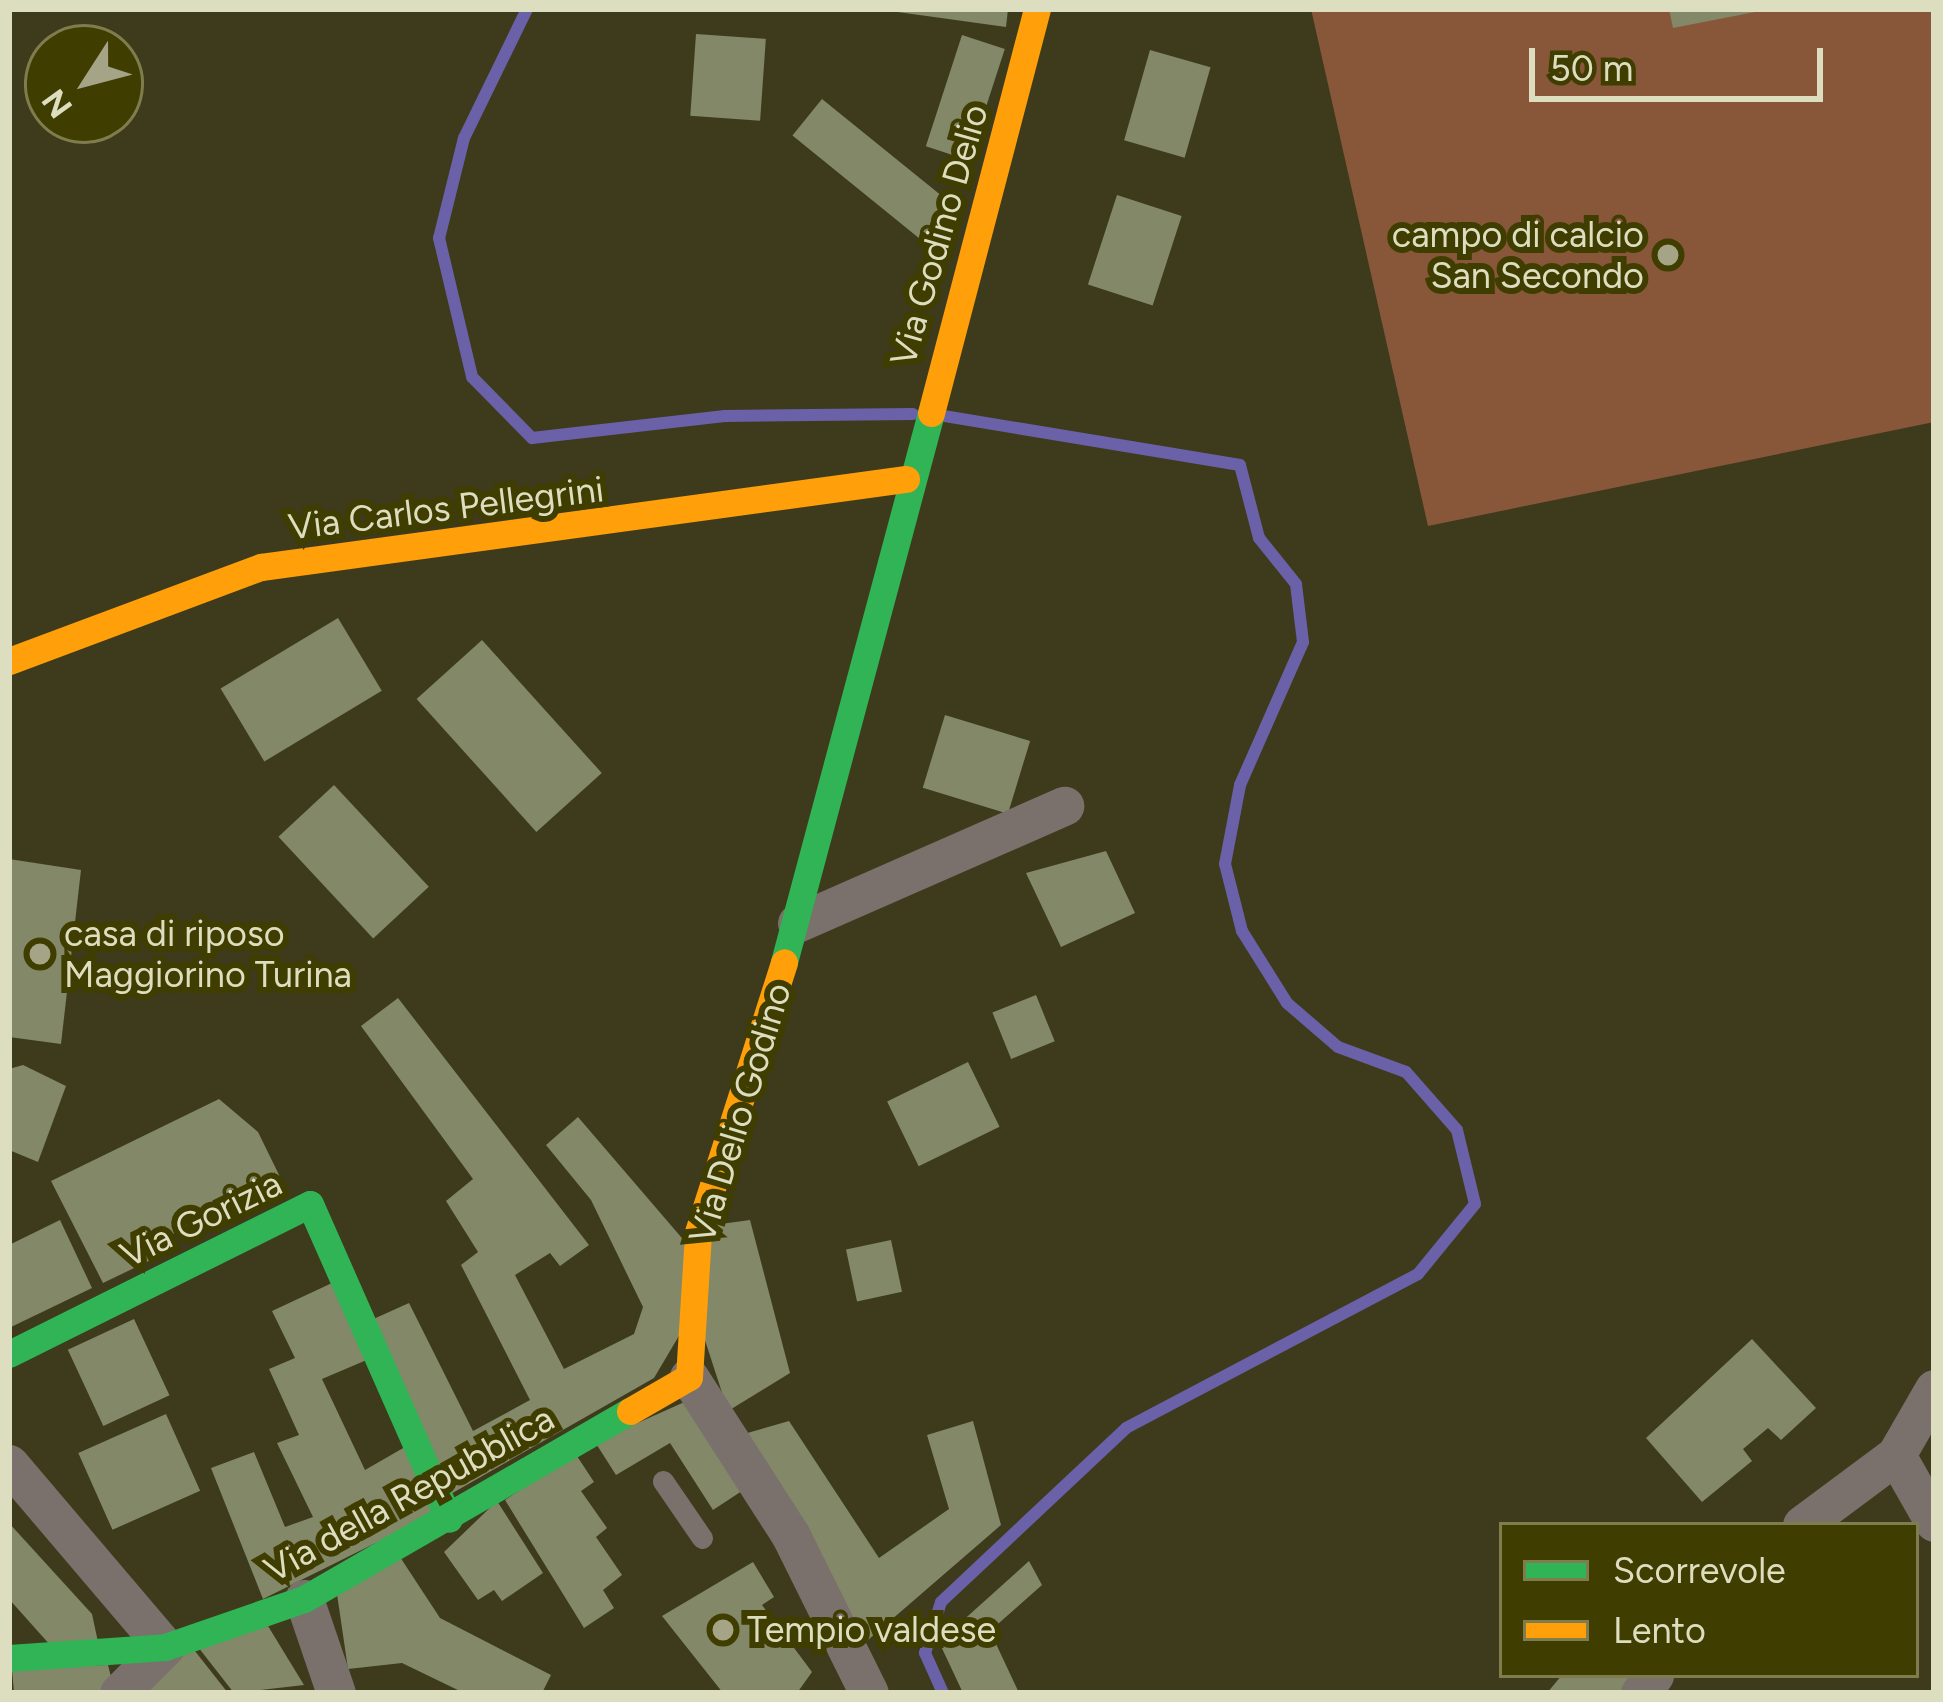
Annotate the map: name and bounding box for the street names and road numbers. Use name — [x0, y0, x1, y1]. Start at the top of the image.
street label: Via Godino Delio — [881, 99, 997, 371]
street label: Via Carlos Pellegrini — [286, 467, 606, 549]
street label: Via Delio Godino — [680, 978, 800, 1248]
street label: Via Gorizia — [113, 1162, 289, 1276]
street label: Via della Repubblica — [257, 1397, 561, 1591]

